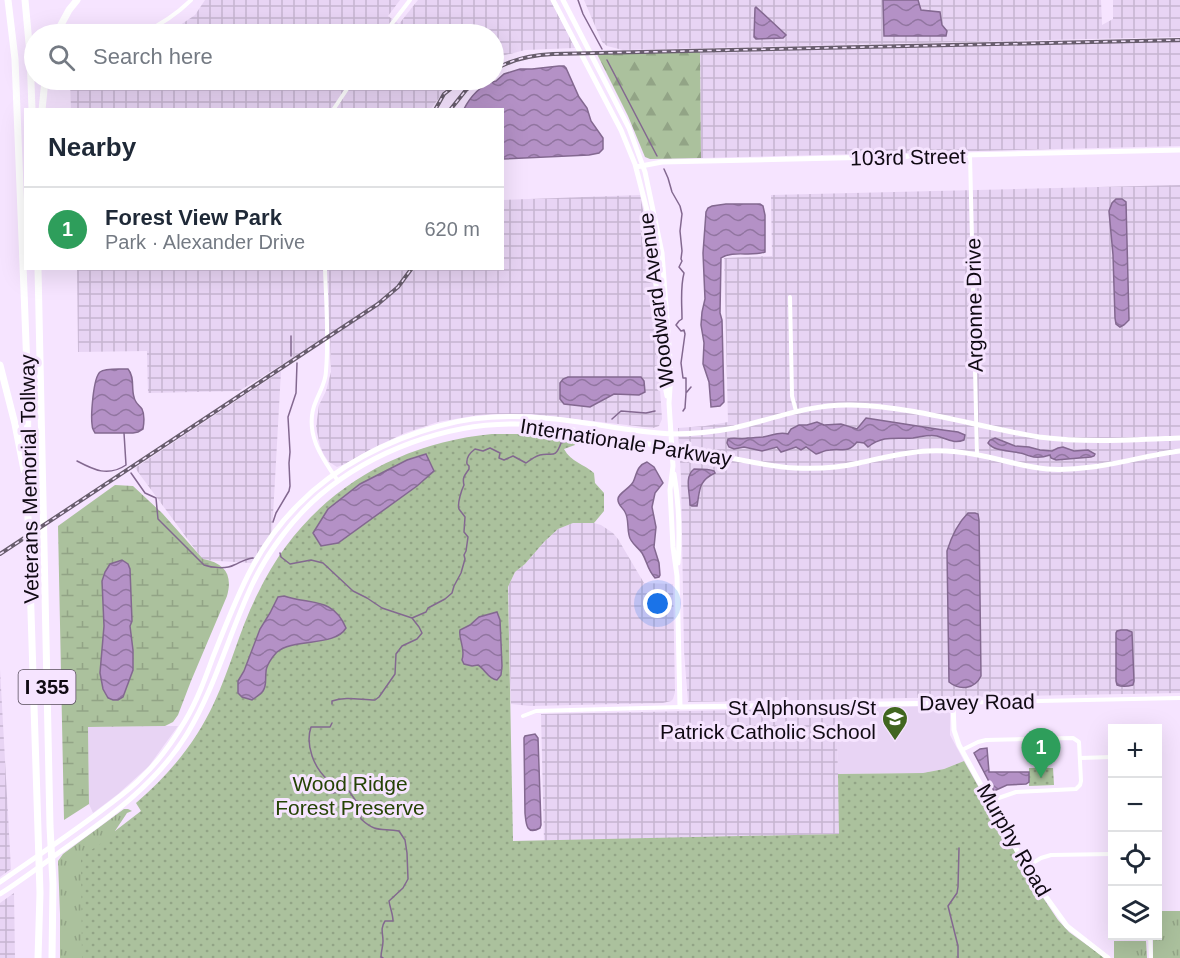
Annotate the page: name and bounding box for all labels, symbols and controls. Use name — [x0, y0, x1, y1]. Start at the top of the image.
search box — [24, 24, 504, 90]
icon: search — [45, 41, 78, 74]
text: Search here — [93, 44, 213, 69]
text: Nearby — [48, 132, 136, 162]
street label: 103rd Street — [850, 144, 966, 170]
text: Forest View Park — [105, 205, 282, 230]
street label: Woodward Avenue — [634, 211, 678, 389]
text: 1 — [62, 218, 73, 240]
text: 620 m — [424, 218, 480, 240]
text: Park · Alexander Drive — [105, 231, 305, 253]
street label: Argonne Drive — [961, 238, 987, 372]
street label: Veterans Memorial Tollway — [15, 354, 43, 604]
street label: Internationale Parkway — [519, 414, 734, 470]
your location — [643, 589, 672, 618]
road number: I 355 — [18, 670, 76, 704]
street label: Davey Road — [919, 689, 1035, 715]
place label: St Alphonsus/St Patrick Catholic School — [660, 696, 876, 743]
school or university icon: St Alphonsus/St Patrick Catholic School — [880, 704, 910, 742]
map controls — [1108, 724, 1162, 940]
button: + — [1108, 724, 1162, 778]
pin: 1 — [1022, 728, 1060, 778]
park label: Wood Ridge Forest Preserve — [275, 772, 425, 819]
button: − — [1108, 778, 1162, 832]
street label: Murphy Road — [973, 780, 1055, 900]
button: locate — [1108, 832, 1162, 886]
button: layers — [1108, 886, 1162, 940]

